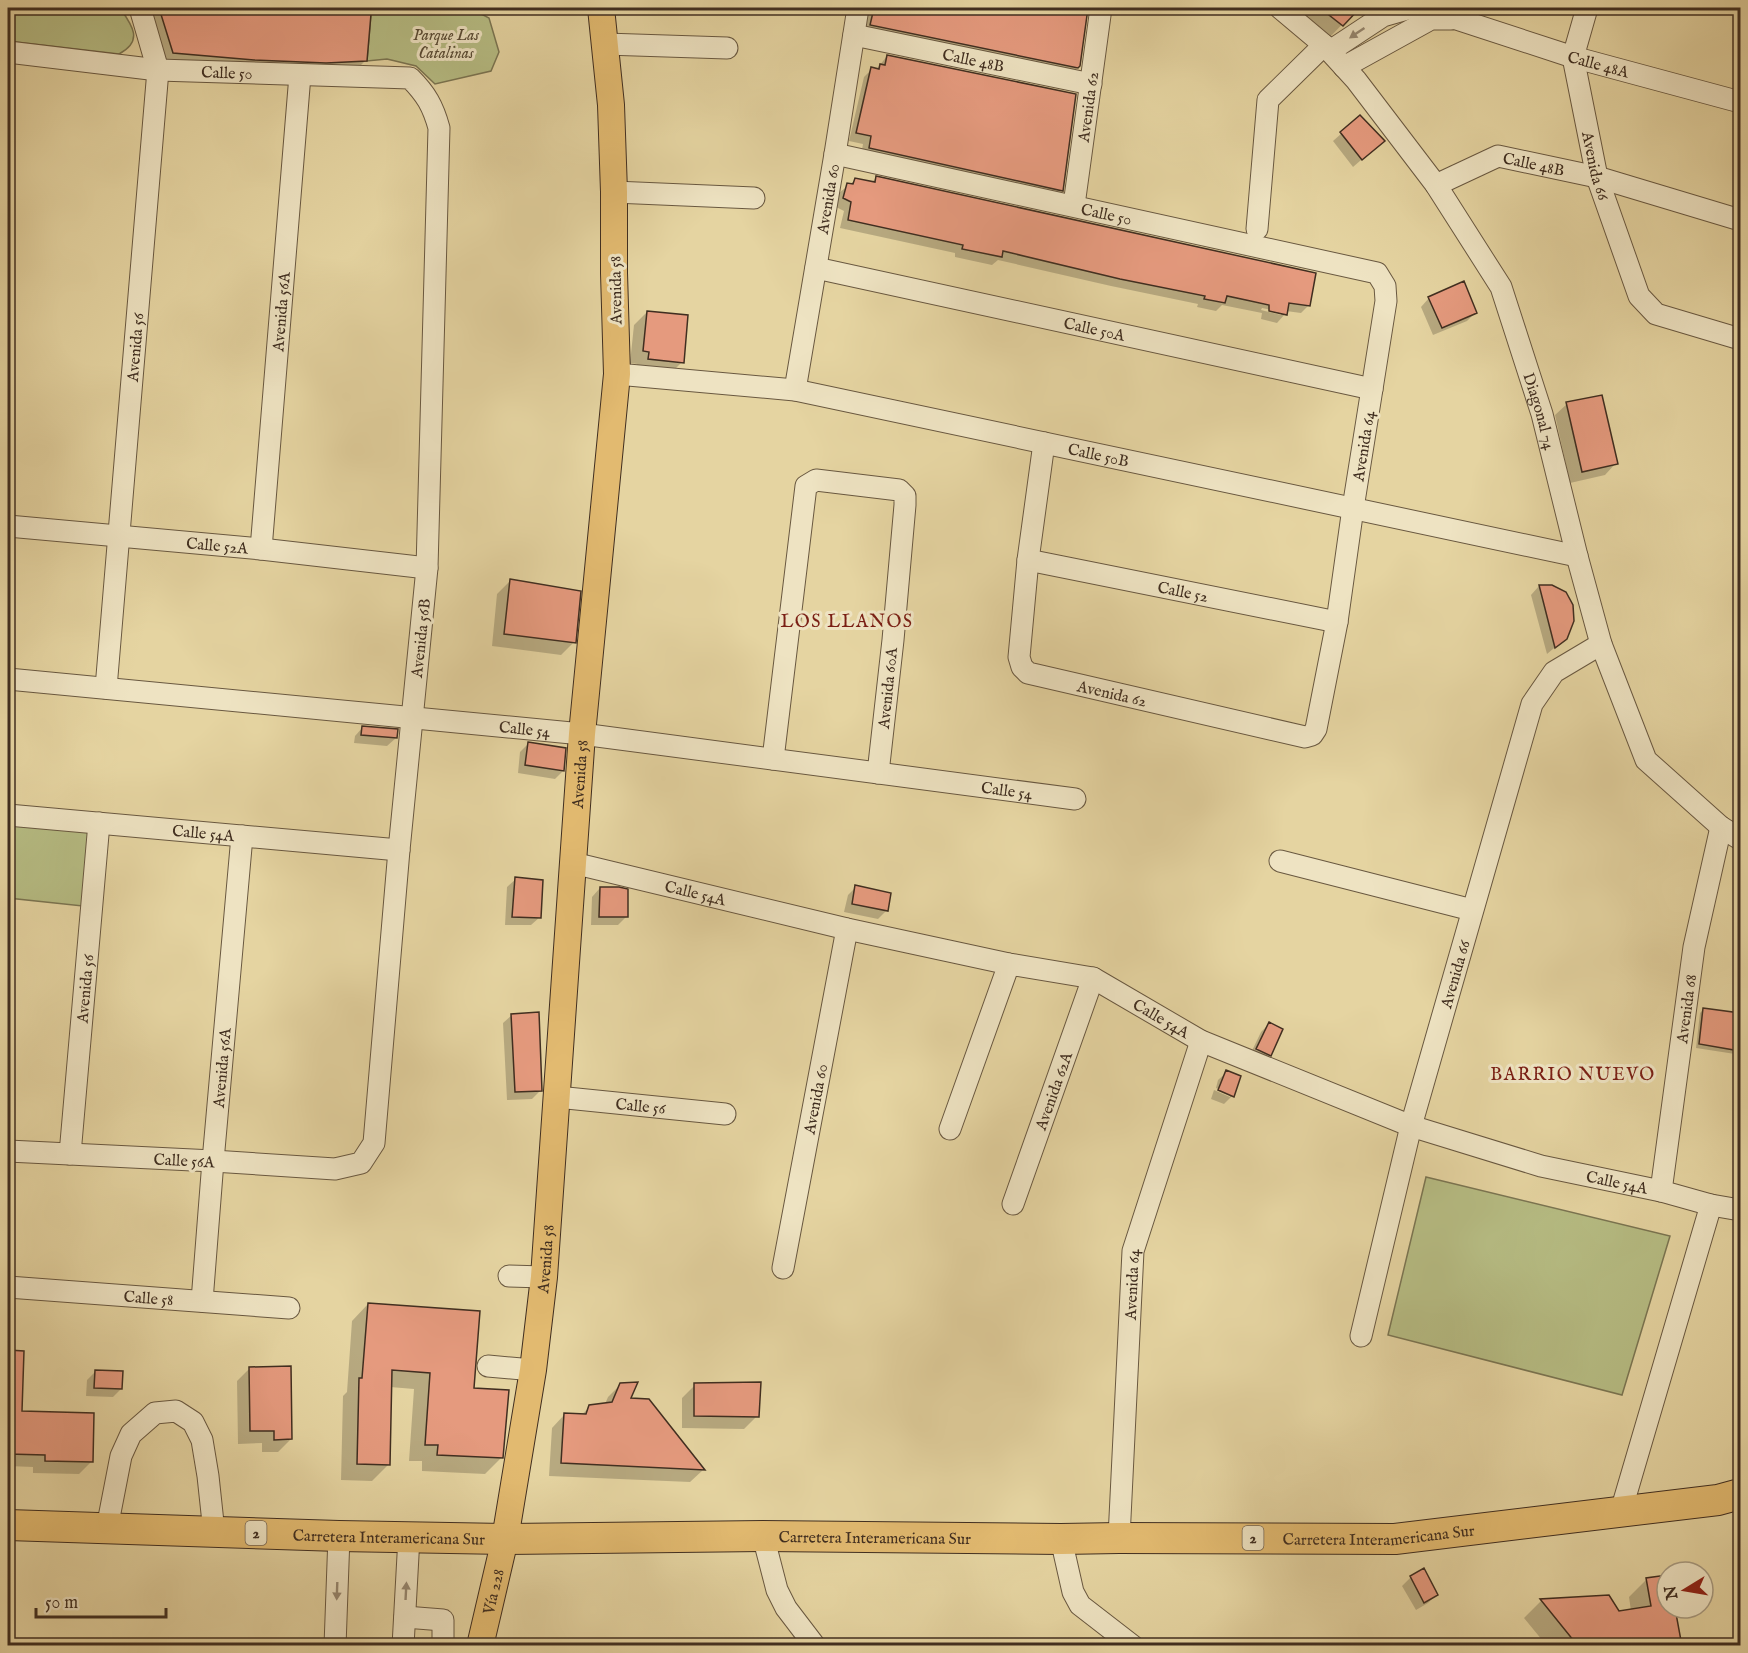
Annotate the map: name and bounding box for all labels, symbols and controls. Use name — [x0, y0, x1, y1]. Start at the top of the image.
park label: Parque Las Catalinas — [413, 26, 479, 64]
one-way arrow — [1348, 28, 1365, 39]
street label: Calle 48B — [940, 46, 1006, 78]
street label: Calle 48A — [1565, 48, 1632, 84]
street label: Calle 50 — [201, 63, 253, 85]
street label: Avenida 62 — [1075, 71, 1104, 145]
street label: Avenida 66 — [1576, 129, 1613, 204]
street label: Calle 48B — [1501, 149, 1566, 182]
street label: Avenida 60 — [813, 162, 845, 237]
street label: Calle 50 — [1079, 200, 1134, 231]
street label: Avenida 58 — [606, 256, 628, 325]
street label: Avenida 56A — [269, 270, 296, 354]
street label: Avenida 56 — [124, 312, 150, 384]
street label: Calle 50A — [1061, 314, 1128, 347]
street label: Diagonal 74 — [1517, 370, 1559, 453]
street label: Avenida 64 — [1349, 409, 1380, 484]
street label: Calle 50B — [1066, 440, 1131, 473]
street label: Calle 52A — [185, 534, 250, 560]
street label: Calle 52 — [1155, 578, 1210, 608]
street label: Avenida 56B — [408, 598, 436, 680]
district label: LOS LLANOS — [780, 611, 914, 634]
street label: Avenida 60A — [875, 645, 903, 731]
street label: Avenida 62 — [1074, 677, 1148, 713]
street label: Calle 54 — [498, 718, 551, 743]
street label: Avenida 58 — [569, 739, 594, 810]
street label: Calle 54 — [980, 779, 1033, 805]
street label: Calle 54A — [171, 822, 236, 847]
street label: Calle 54A — [662, 877, 729, 912]
street label: Avenida 66 — [1437, 938, 1476, 1012]
street label: Avenida 56 — [73, 953, 99, 1025]
street label: Avenida 68 — [1673, 973, 1702, 1046]
street label: Calle 54A — [1129, 995, 1193, 1045]
street label: Avenida 56A — [210, 1026, 237, 1110]
street label: Avenida 62A — [1032, 1049, 1078, 1134]
street label: Avenida 60 — [800, 1062, 833, 1137]
district label: BARRIO NUEVO — [1490, 1064, 1656, 1087]
street label: Calle 56 — [614, 1095, 667, 1120]
street label: Calle 56A — [153, 1150, 216, 1174]
street label: Calle 54A — [1584, 1168, 1650, 1200]
street label: Avenida 58 — [534, 1224, 560, 1295]
street label: Avenida 64 — [1122, 1248, 1145, 1321]
street label: Calle 58 — [123, 1288, 174, 1311]
road number: 2 — [246, 1521, 266, 1545]
street label: Carretera Interamericana Sur — [1282, 1521, 1476, 1552]
street label: Carretera Interamericana Sur — [292, 1526, 485, 1551]
road number: 2 — [1242, 1526, 1264, 1550]
street label: Carretera Interamericana Sur — [778, 1528, 971, 1550]
north arrow — [1655, 1560, 1715, 1620]
street label: Vía 228 — [479, 1567, 510, 1618]
scale bar — [36, 1581, 166, 1619]
one-way arrow — [332, 1581, 341, 1600]
one-way arrow — [401, 1582, 410, 1601]
text: N — [1661, 1584, 1684, 1602]
text: 50 m — [45, 1592, 78, 1615]

